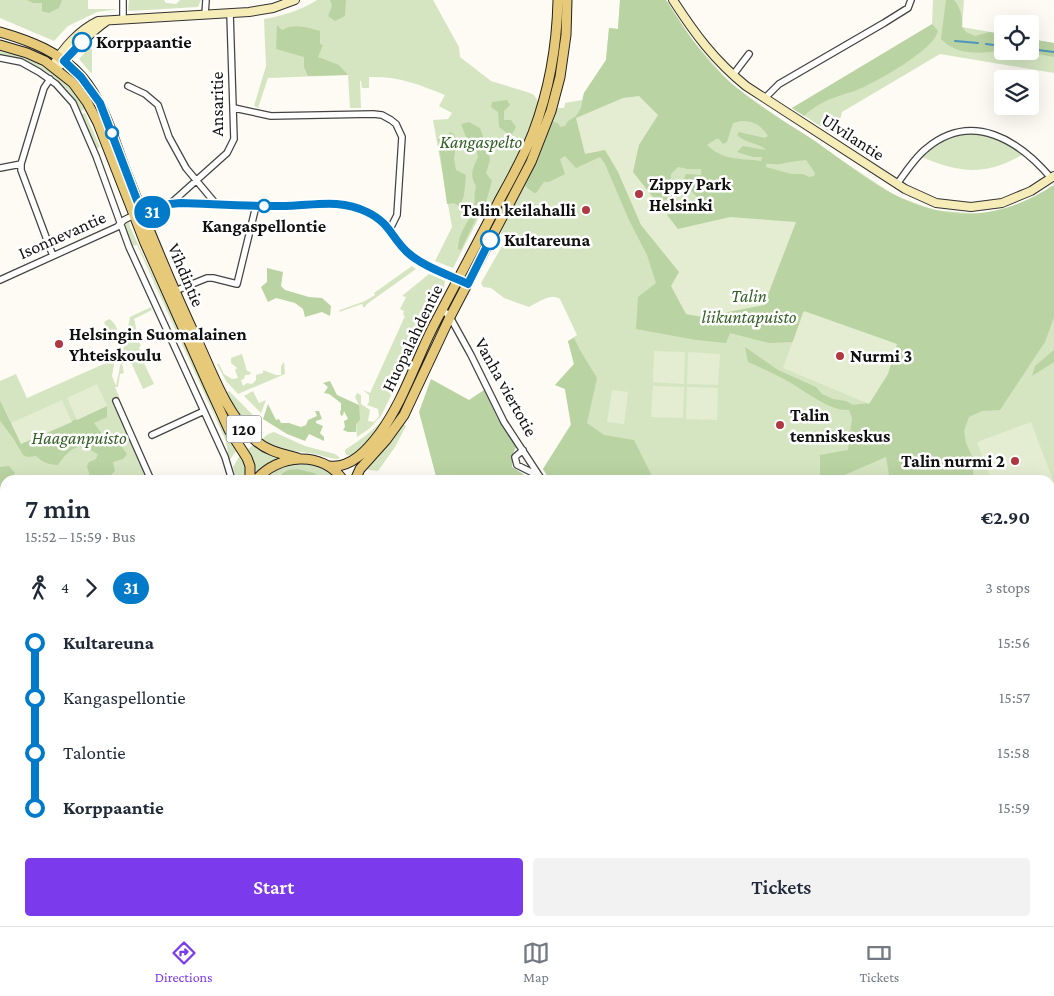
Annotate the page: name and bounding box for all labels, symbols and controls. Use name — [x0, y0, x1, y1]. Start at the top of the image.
map controls — [994, 15, 1039, 115]
button: locate — [994, 15, 1039, 60]
marker: Korppaantie — [72, 32, 92, 52]
place label: Korppaantie — [96, 32, 192, 52]
button: layers — [994, 70, 1039, 115]
street label: Ansaritie — [207, 71, 227, 137]
street label: Ulvilantie — [818, 109, 888, 165]
unlabelled marker — [105, 126, 119, 140]
park label: Kangaspelto — [440, 132, 523, 152]
place label: Zippy Park Helsinki — [649, 174, 731, 215]
marker: Zippy Park Helsinki — [633, 188, 645, 200]
line badge: 31 — [130, 196, 174, 228]
marker: Kangaspellontie — [257, 199, 271, 213]
place label: Talin keilahalli — [461, 200, 577, 220]
text: 31 — [144, 202, 160, 222]
marker: Talin keilahalli — [580, 204, 592, 216]
street label: Isonnevantie — [15, 207, 109, 263]
place label: Kangaspellontie — [202, 216, 326, 236]
marker: Kultareuna — [480, 230, 500, 250]
place label: Kultareuna — [504, 230, 590, 250]
street label: Vihdintie — [164, 240, 208, 310]
street label: Huopalahdentie — [377, 281, 447, 395]
park label: Talin liikuntapuisto — [702, 286, 797, 327]
place label: Helsingin Suomalainen Yhteiskoulu — [69, 324, 247, 365]
street label: Vanha viertotie — [471, 334, 541, 440]
marker: Helsingin Suomalainen Yhteiskoulu — [53, 338, 65, 350]
place label: Nurmi 3 — [850, 346, 912, 366]
marker: Nurmi 3 — [834, 350, 846, 362]
place label: Talin tenniskeskus — [790, 405, 890, 446]
road number: 120 — [226, 416, 262, 442]
marker: Talin tenniskeskus — [774, 419, 786, 431]
park label: Haaganpuisto — [31, 428, 127, 448]
place label: Talin nurmi 2 — [901, 451, 1005, 471]
marker: Talin nurmi 2 — [1009, 455, 1021, 467]
text: 7 min — [25, 493, 90, 524]
text: €2.90 — [981, 507, 1030, 528]
text: 15:52 – 15:59 · Bus — [25, 528, 135, 545]
icon: walk — [25, 574, 53, 602]
icon: forward — [77, 574, 105, 602]
text: 31 — [123, 578, 139, 598]
text: 4 — [61, 579, 69, 596]
text: 3 stops — [985, 579, 1030, 596]
text: Kultareuna — [63, 632, 154, 653]
text: 15:56 — [998, 634, 1030, 651]
text: Kangaspellontie — [63, 687, 186, 708]
text: 15:57 — [999, 689, 1030, 706]
text: Talontie — [63, 742, 126, 763]
text: 15:58 — [997, 744, 1030, 761]
text: Korppaantie — [63, 797, 164, 818]
text: 15:59 — [998, 799, 1030, 816]
button: Start — [25, 858, 523, 916]
button: Tickets — [533, 858, 1030, 916]
tab: Directions — [155, 939, 213, 985]
tab: Map — [522, 939, 550, 985]
tab: Tickets — [859, 939, 899, 985]

